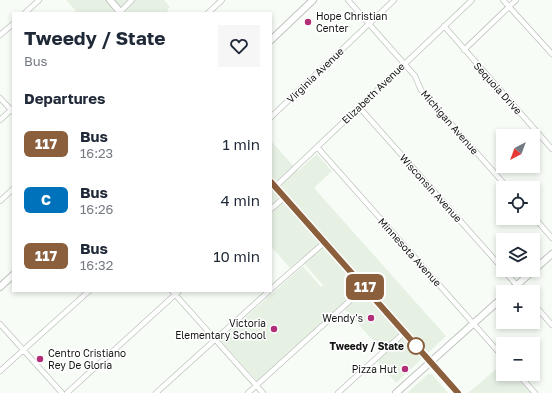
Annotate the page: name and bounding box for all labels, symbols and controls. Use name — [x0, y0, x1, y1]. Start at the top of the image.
place label: Hope Christian Center — [316, 10, 387, 34]
marker: Hope Christian Center — [303, 17, 313, 27]
button: heart — [218, 25, 260, 67]
text: Tweedy / State — [24, 26, 166, 49]
street label: Virginia Avenue — [284, 45, 346, 105]
text: Bus — [24, 53, 47, 69]
street label: Sequoia Drive — [471, 59, 525, 117]
street label: Elizabeth Avenue — [339, 60, 407, 126]
street label: Michigan Avenue — [419, 87, 481, 157]
text: Departures — [24, 89, 105, 107]
text: Bus — [80, 127, 108, 145]
north arrow — [496, 129, 540, 173]
map controls — [496, 129, 540, 381]
text: 117 — [35, 135, 57, 152]
text: 1 min — [222, 135, 260, 153]
text: 16:23 — [80, 145, 113, 161]
street label: Wisconsin Avenue — [397, 152, 465, 225]
button: locate — [496, 181, 540, 225]
text: Bus — [80, 183, 108, 201]
text: C — [41, 191, 51, 208]
text: 4 min — [221, 191, 260, 209]
text: 16:26 — [80, 201, 113, 217]
street label: Minnesota Avenue — [376, 215, 444, 289]
button: layers — [496, 233, 540, 277]
text: Bus — [80, 239, 108, 257]
text: 117 — [35, 247, 57, 264]
text: 10 min — [213, 247, 260, 265]
text: 16:32 — [80, 257, 113, 273]
line badge: 117 — [342, 274, 388, 300]
text: 117 — [354, 278, 376, 295]
button: + — [496, 285, 540, 329]
place label: Wendy's — [322, 312, 363, 324]
marker: Wendy's — [366, 313, 376, 323]
place label: Victoria Elementary School — [175, 317, 266, 341]
marker: Victoria Elementary School — [269, 324, 279, 334]
marker: Tweedy / State — [407, 337, 425, 355]
button: − — [496, 337, 540, 381]
place label: Tweedy / State — [330, 340, 404, 352]
place label: Centro Cristiano Rey De Gloria — [48, 347, 126, 371]
marker: Centro Cristiano Rey De Gloria — [35, 354, 45, 364]
place label: Pizza Hut — [352, 363, 397, 375]
marker: Pizza Hut — [400, 364, 410, 374]

